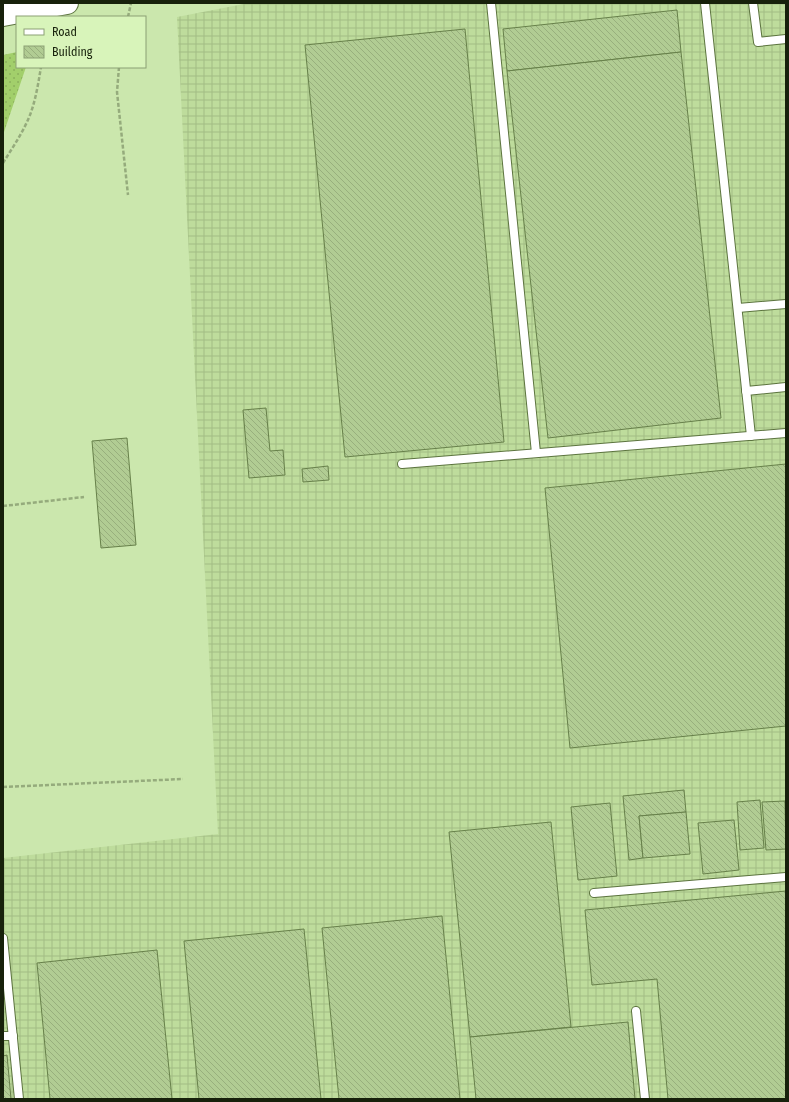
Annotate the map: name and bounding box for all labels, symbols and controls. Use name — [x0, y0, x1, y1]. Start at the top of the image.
legend — [16, 16, 146, 68]
text: Road — [52, 25, 77, 39]
text: Building — [52, 45, 93, 59]

